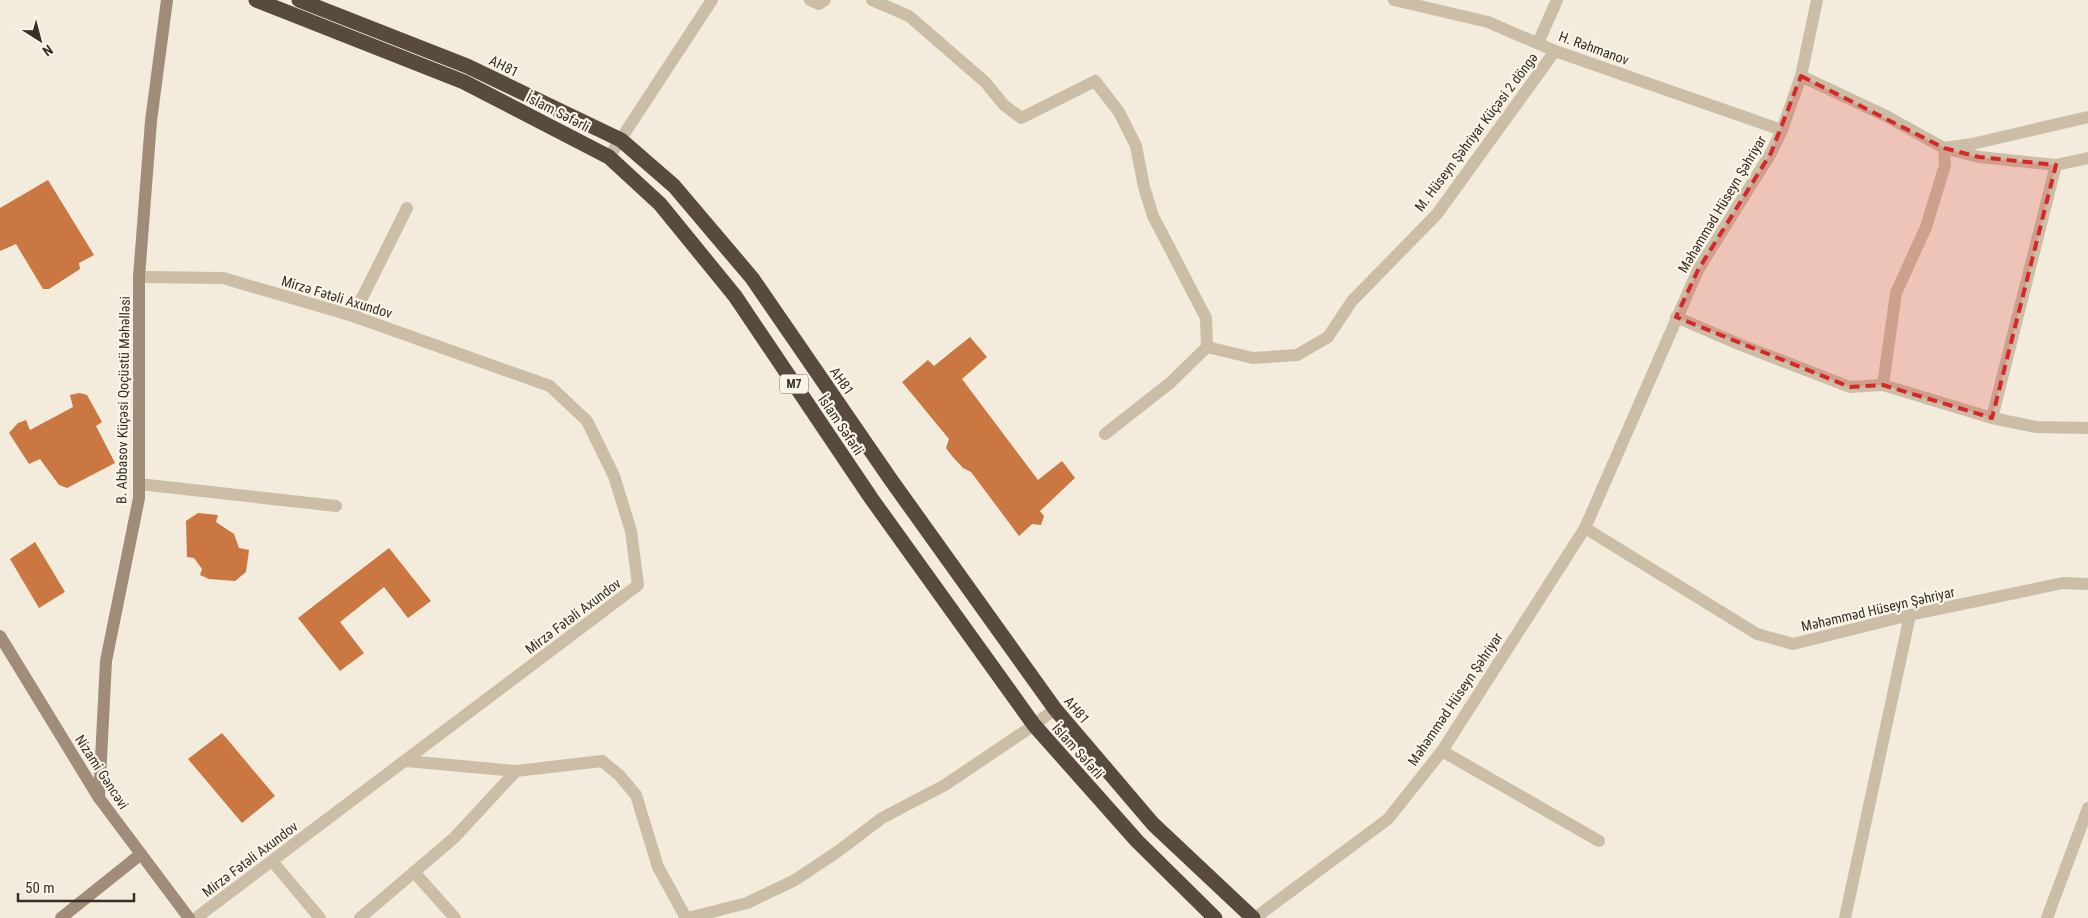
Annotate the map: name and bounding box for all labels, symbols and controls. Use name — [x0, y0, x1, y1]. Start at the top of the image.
north arrow — [15, 15, 65, 65]
street label: H. Rəhmanov — [1557, 28, 1631, 68]
text: N — [39, 42, 56, 60]
street label: M. Hüseyn Şəhriyar Küçəsi 2 döngə — [1411, 50, 1541, 214]
street label: AH81 — [487, 52, 521, 80]
street label: İslam Səfərli — [524, 89, 592, 135]
street label: Məhəmməd Hüseyn Şəhriyar — [1675, 133, 1769, 275]
street label: Mirzə Fətəli Axundov — [280, 273, 394, 321]
street label: B. Abbasov Küçəsi Qoçüstü Məhəlləsi — [113, 296, 133, 504]
street label: AH81 — [827, 364, 857, 398]
road number: M7 — [780, 374, 808, 394]
street label: İslam Səfərli — [815, 392, 867, 458]
street label: Mirzə Fətəli Axundov — [522, 575, 624, 657]
street label: Məhəmməd Hüseyn Şəhriyar — [1800, 584, 1956, 634]
street label: Məhəmməd Hüseyn Şəhriyar — [1404, 629, 1506, 769]
street label: AH81 — [1061, 693, 1093, 727]
street label: İslam Səfərli — [1049, 720, 1107, 782]
street label: Nizami Gəncəvi — [72, 732, 132, 812]
street label: Mirzə Fətəli Axundov — [199, 818, 301, 900]
scale bar — [18, 870, 134, 902]
text: 50 m — [25, 879, 55, 897]

